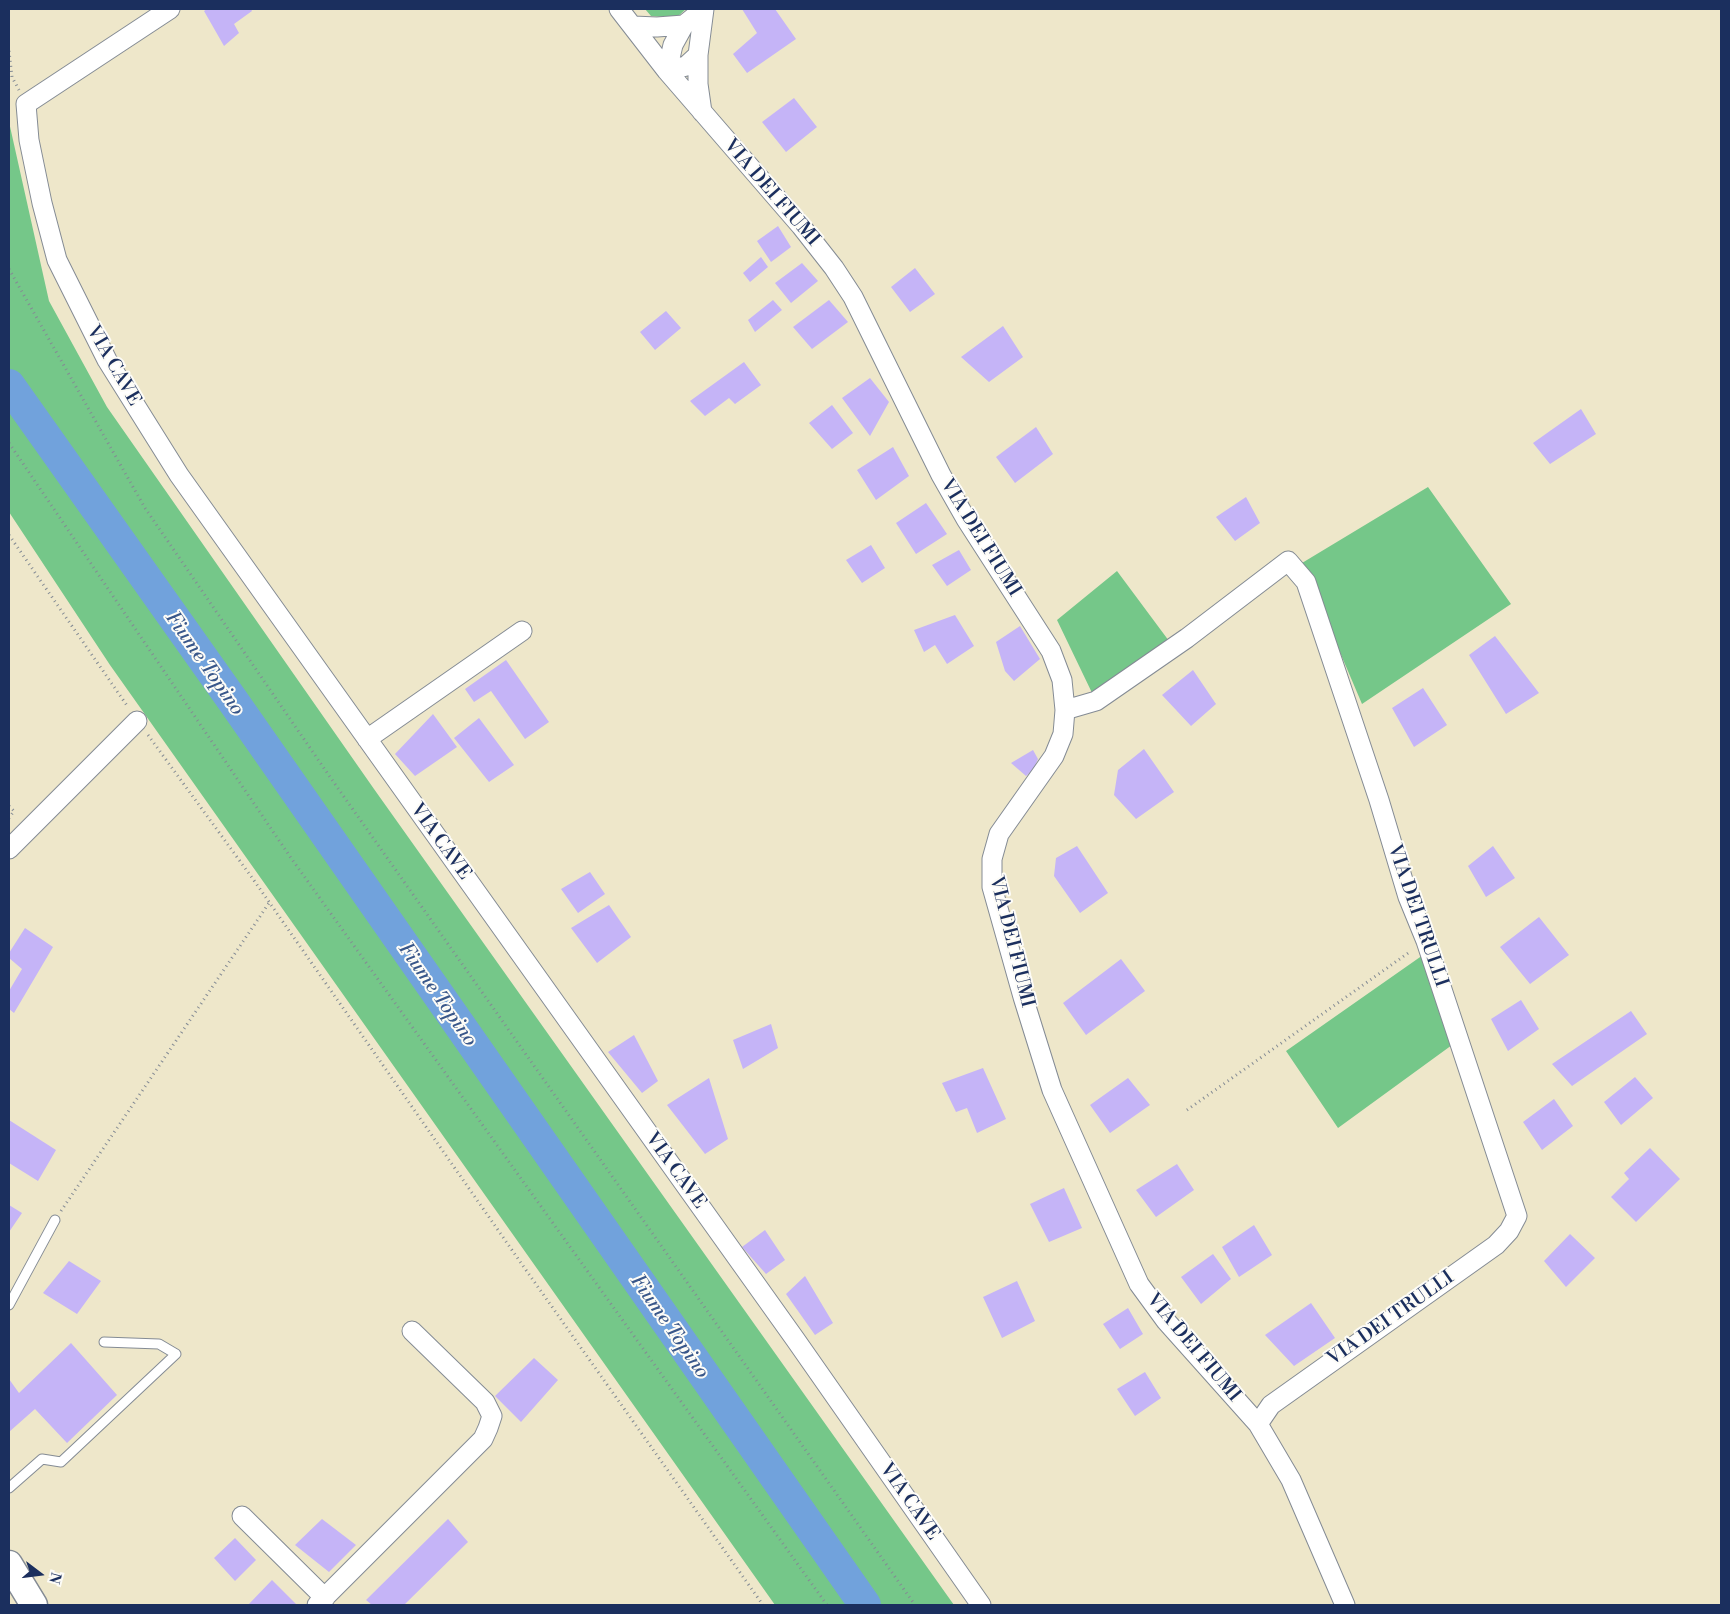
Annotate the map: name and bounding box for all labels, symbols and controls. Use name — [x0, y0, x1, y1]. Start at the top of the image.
street label: VIA DEI FIUMI — [718, 135, 824, 251]
street label: VIA CAVE — [81, 322, 145, 410]
street label: VIA DEI FIUMI — [935, 475, 1025, 601]
water label: Fiume Topino — [159, 607, 249, 721]
street label: VIA CAVE — [405, 799, 475, 885]
street label: VIA DEI TRULLI — [1382, 842, 1452, 990]
street label: VIA DEI FIUMI — [984, 874, 1038, 1010]
water label: Fiume Topino — [392, 938, 482, 1052]
street label: VIA CAVE — [640, 1128, 710, 1214]
street label: VIA DEI TRULLI — [1323, 1267, 1459, 1371]
water label: Fiume Topino — [624, 1270, 714, 1384]
street label: VIA DEI FIUMI — [1141, 1289, 1245, 1407]
street label: VIA CAVE — [874, 1459, 944, 1545]
north arrow — [15, 1549, 65, 1599]
text: N — [44, 1570, 65, 1586]

